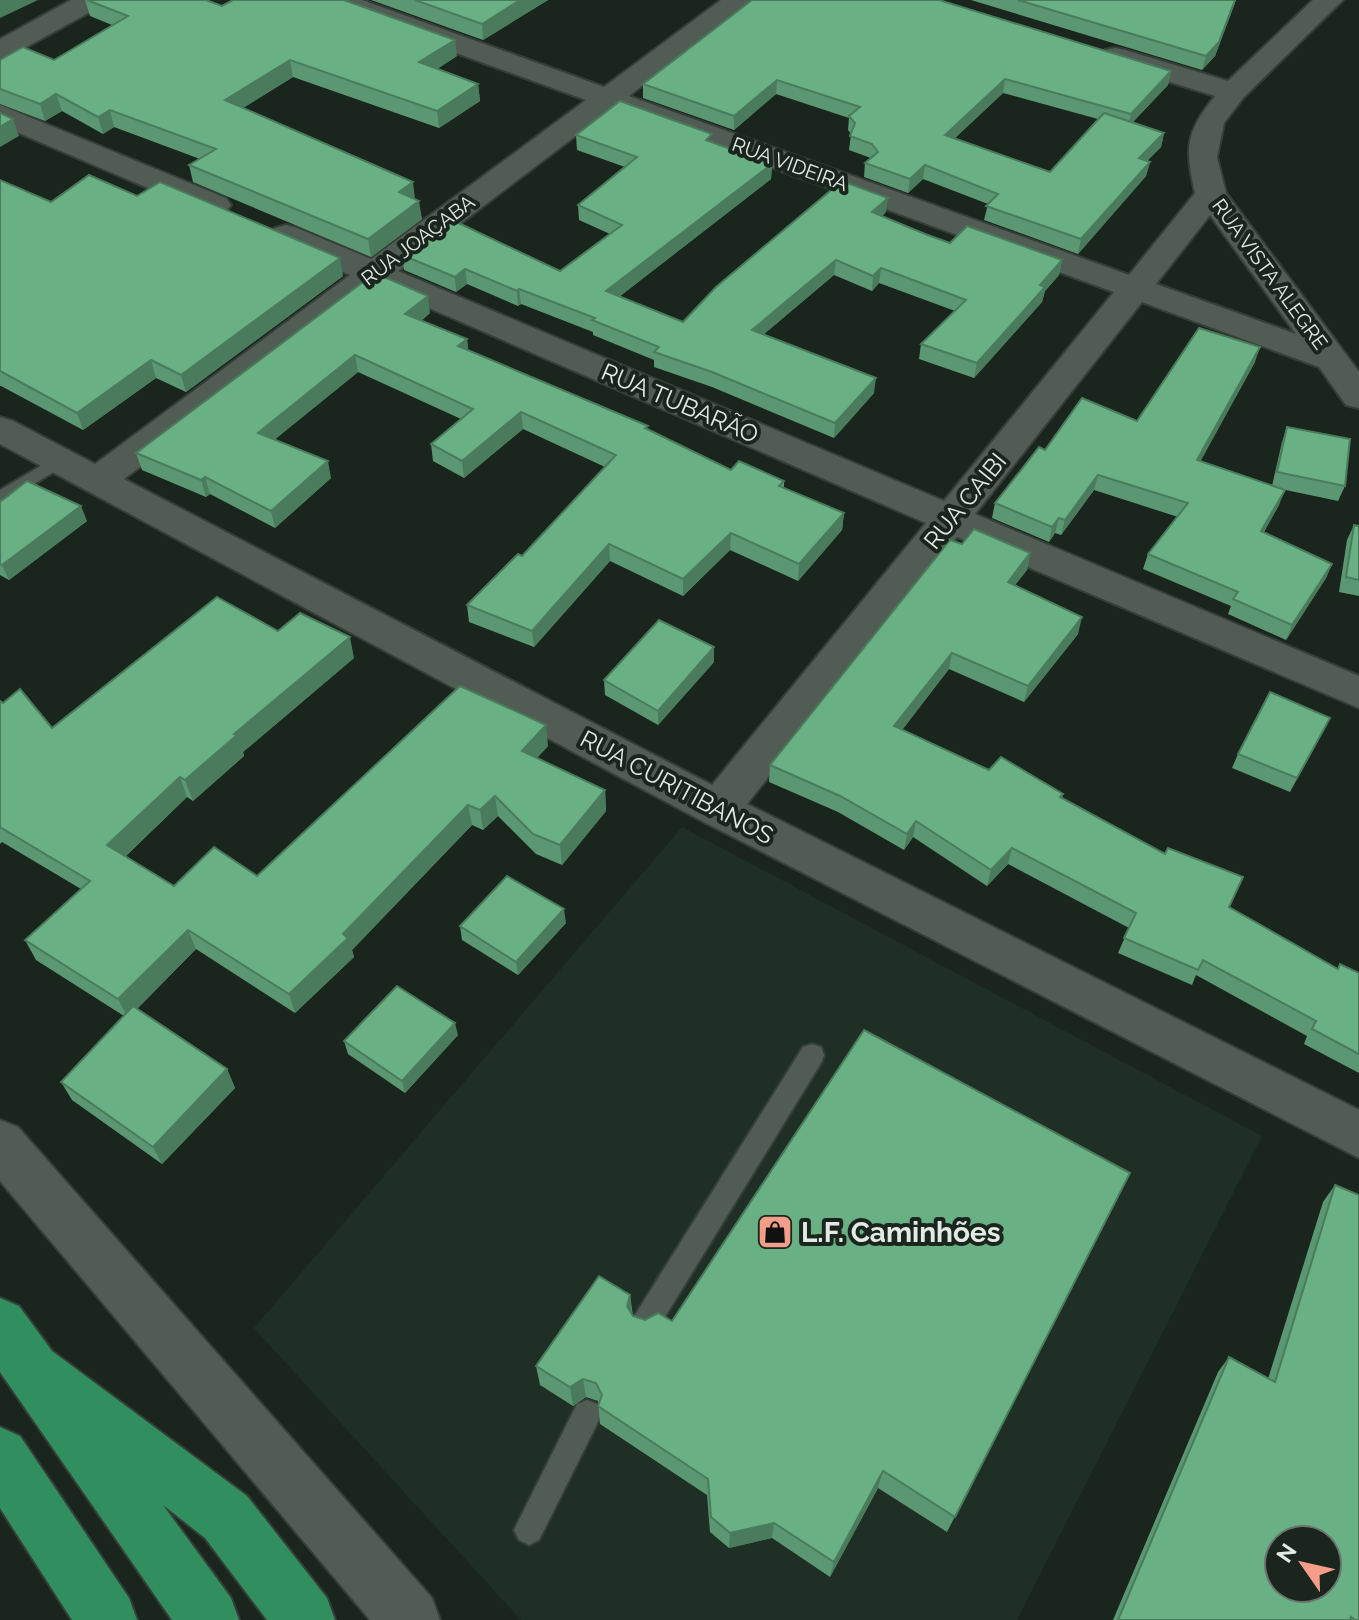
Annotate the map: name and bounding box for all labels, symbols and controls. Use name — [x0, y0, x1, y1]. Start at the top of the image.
street label: RUA VIDEIRA — [729, 132, 852, 196]
street label: RUA JOAÇABA — [357, 189, 480, 290]
street label: RUA VISTA ALEGRE — [1207, 194, 1333, 354]
street label: RUA TUBARÃO — [597, 357, 763, 449]
street label: RUA CAIBI — [918, 447, 1012, 555]
street label: RUA CURITIBANOS — [576, 724, 778, 850]
shop icon: L.F. Caminhões — [756, 1213, 794, 1251]
place label: L.F. Caminhões — [801, 1216, 1001, 1249]
north arrow — [1263, 1524, 1343, 1604]
text: N — [1271, 1539, 1302, 1567]

